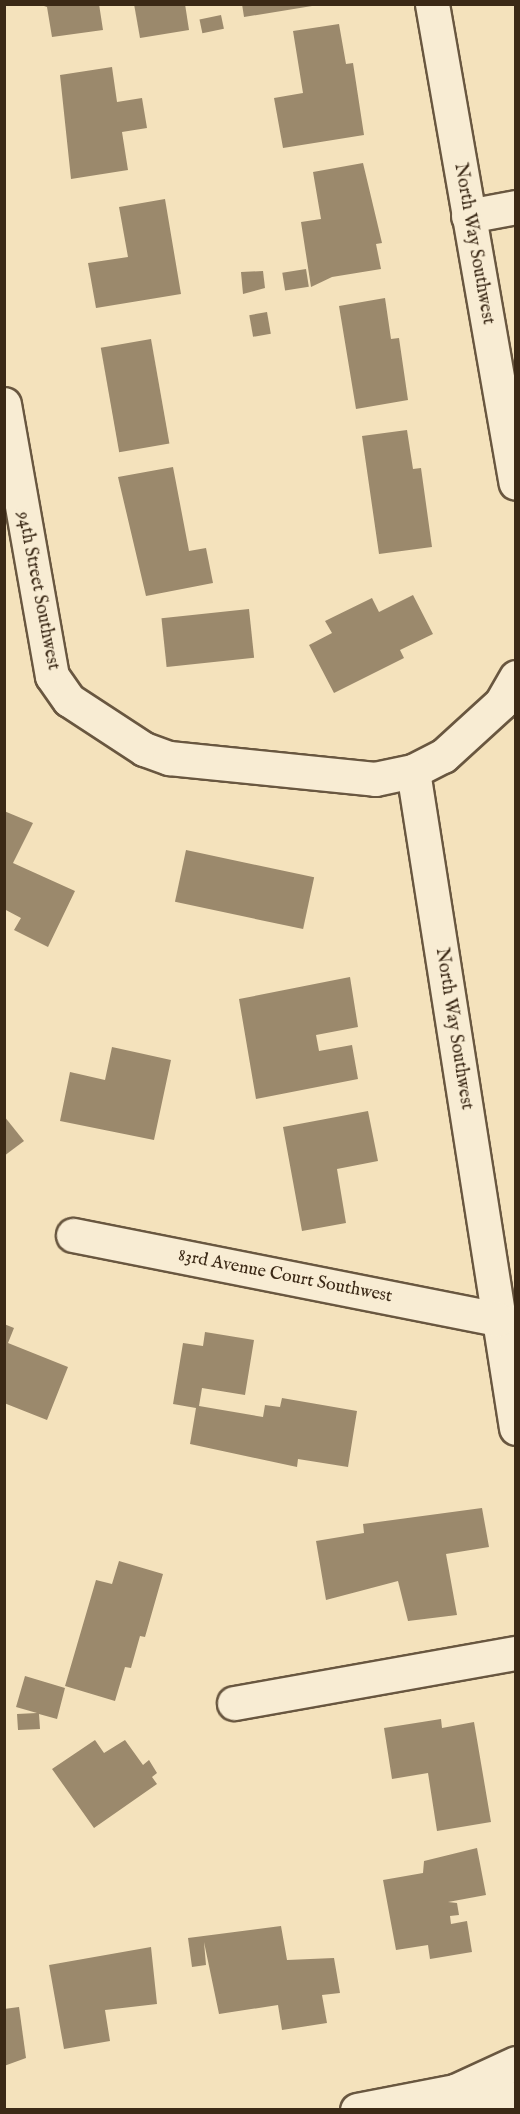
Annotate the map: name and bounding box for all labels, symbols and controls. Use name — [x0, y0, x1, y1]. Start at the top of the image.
street label: North Way Southwest — [448, 162, 498, 326]
street label: 94th Street Southwest — [11, 510, 63, 672]
street label: North Way Southwest — [430, 947, 476, 1111]
street label: 83rd Avenue Court Southwest — [176, 1246, 394, 1308]

